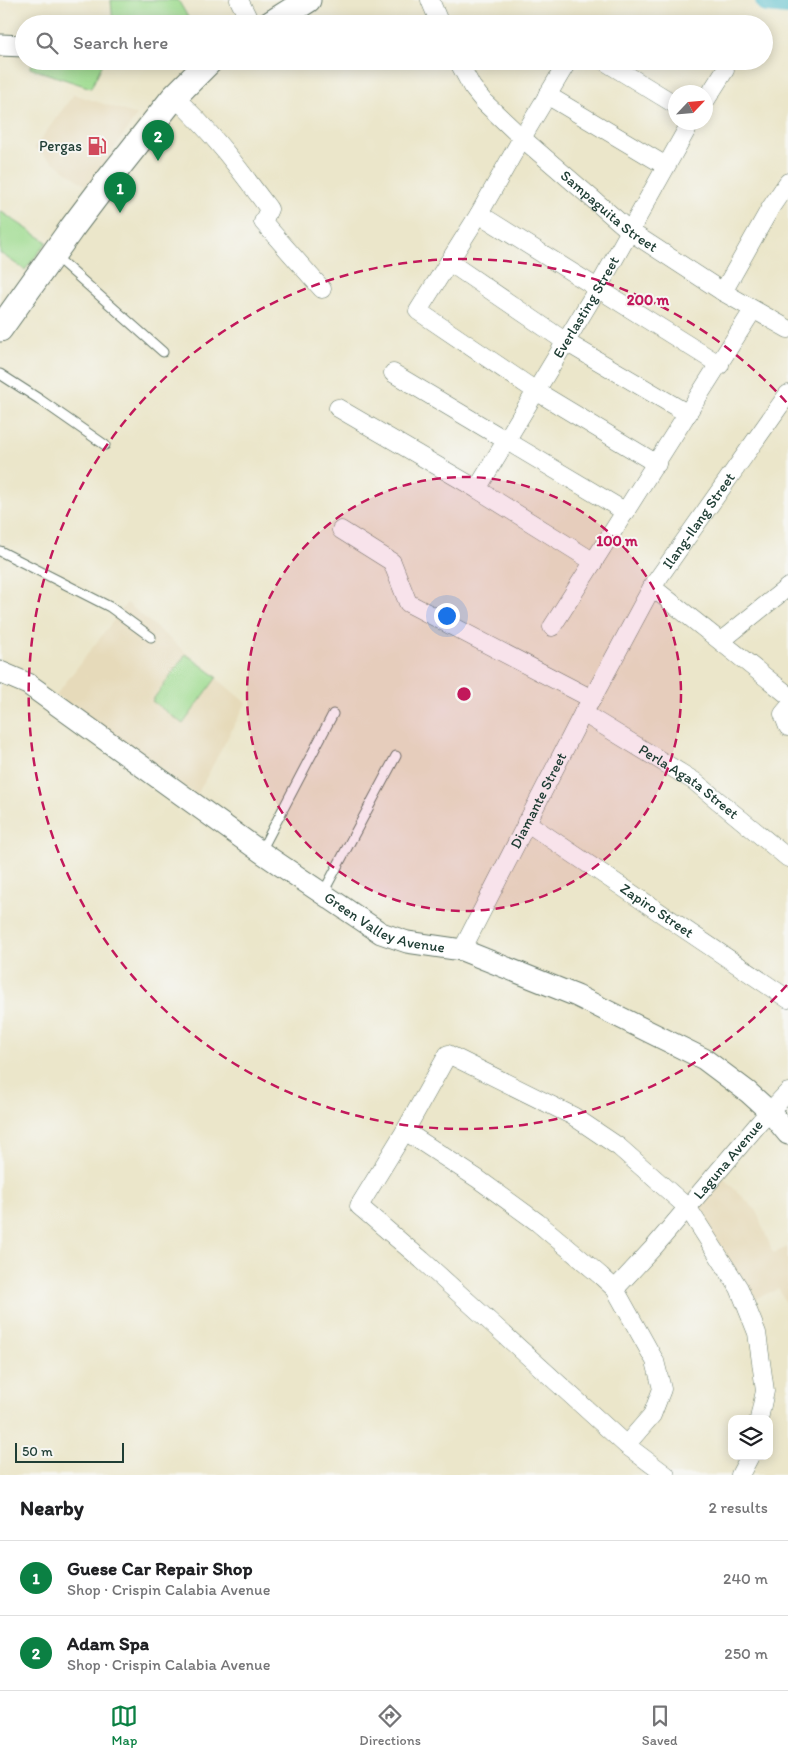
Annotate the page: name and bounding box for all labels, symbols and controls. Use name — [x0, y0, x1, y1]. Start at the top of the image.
search box — [15, 15, 773, 70]
icon: search — [33, 29, 61, 57]
text: Search here — [73, 31, 168, 54]
north arrow — [668, 85, 713, 130]
pin: 2 — [142, 120, 174, 161]
fuel station icon: Pergas — [86, 135, 108, 157]
place label: Pergas — [39, 137, 82, 155]
street label: Sampaguita Street — [557, 166, 661, 256]
pin: 1 — [104, 172, 136, 213]
street label: Everlasting Street — [549, 253, 623, 361]
text: 200 m — [627, 291, 670, 309]
street label: Ilang-Ilang Street — [659, 469, 739, 572]
text: 100 m — [596, 532, 638, 550]
your location — [434, 603, 460, 629]
centre of rings — [455, 685, 473, 703]
street label: Perla Agata Street — [635, 740, 743, 823]
street label: Diamante Street — [506, 749, 571, 851]
street label: Zapiro Street — [617, 879, 697, 942]
street label: Green Valley Avenue — [321, 888, 446, 956]
street label: Laguna Avenue — [690, 1116, 767, 1203]
map controls — [728, 1415, 773, 1460]
button: layers — [728, 1415, 773, 1460]
scale bar — [15, 1440, 124, 1463]
text: 50 m — [22, 1443, 53, 1460]
text: Nearby — [20, 1495, 84, 1520]
text: 2 results — [708, 1498, 768, 1517]
text: Guese Car Repair Shop — [67, 1557, 253, 1580]
text: 1 — [32, 1569, 40, 1588]
text: 240 m — [723, 1569, 768, 1588]
text: Shop · Crispin Calabia Avenue — [67, 1580, 271, 1599]
text: Adam Spa — [67, 1632, 149, 1655]
text: 2 — [32, 1644, 40, 1663]
text: 250 m — [724, 1644, 768, 1663]
text: Shop · Crispin Calabia Avenue — [67, 1655, 271, 1674]
tab: Map — [110, 1702, 138, 1749]
tab: Directions — [359, 1702, 421, 1749]
tab: Saved — [642, 1702, 678, 1749]

